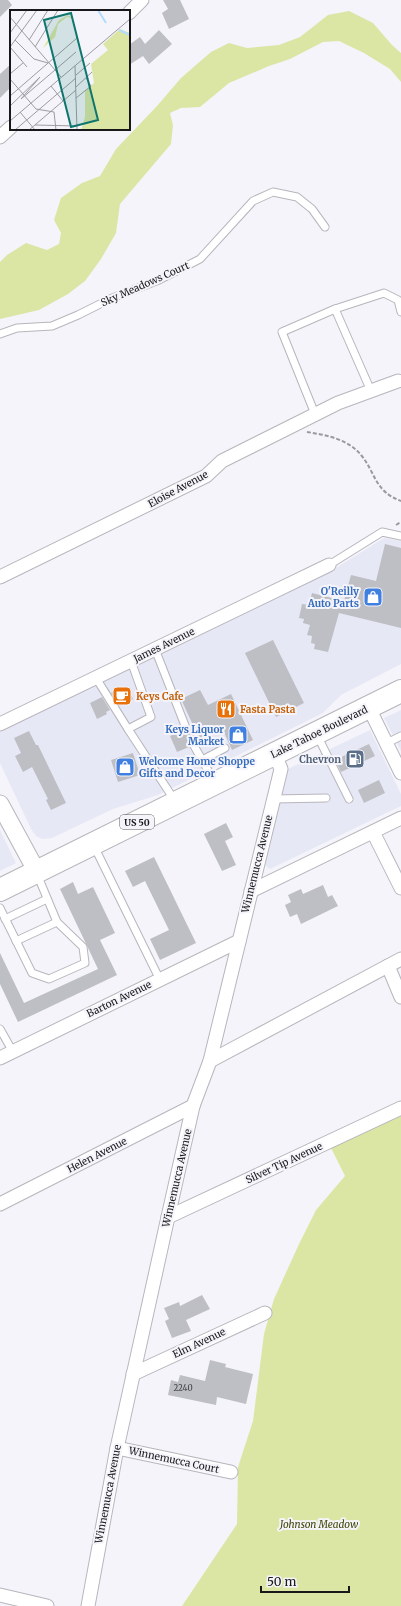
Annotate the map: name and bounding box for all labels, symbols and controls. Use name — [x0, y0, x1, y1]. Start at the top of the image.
inset map — [10, 10, 130, 130]
street label: Sky Meadows Court — [99, 259, 191, 309]
street label: Eloise Avenue — [146, 468, 210, 510]
place label: O'Reilly Auto Parts — [307, 585, 359, 610]
shop icon: O'Reilly Auto Parts — [362, 586, 384, 608]
street label: James Avenue — [130, 625, 197, 666]
cafe icon: Keys Cafe — [111, 685, 133, 707]
place label: Keys Cafe — [136, 690, 184, 703]
restaurant icon: Fasta Pasta — [215, 698, 237, 720]
place label: Fasta Pasta — [240, 703, 296, 716]
street label: Lake Tahoe Boulevard — [268, 703, 370, 761]
place label: Keys Liquor Market — [165, 723, 224, 748]
shop icon: Keys Liquor Market — [227, 724, 249, 746]
fuel station icon: Chevron — [344, 748, 366, 770]
place label: Chevron — [299, 753, 341, 766]
place label: Welcome Home Shoppe Gifts and Decor — [138, 755, 255, 780]
shop icon: Welcome Home Shoppe Gifts and Decor — [114, 756, 136, 778]
street label: Winnemucca Avenue — [238, 814, 275, 915]
road number: US 50 — [120, 815, 154, 829]
street label: Barton Avenue — [84, 978, 154, 1020]
street label: Winnemucca Avenue — [159, 1128, 195, 1229]
street label: Helen Avenue — [65, 1134, 129, 1176]
street label: Silver Tip Avenue — [243, 1139, 325, 1187]
street label: Elm Avenue — [170, 1325, 228, 1361]
house number: 2240 — [173, 1383, 193, 1393]
street label: Winnemucca Avenue — [92, 1444, 124, 1545]
street label: Winnemucca Court — [127, 1444, 220, 1476]
park label: Johnson Meadow — [279, 1518, 359, 1531]
scale bar — [261, 1568, 349, 1594]
text: 50 m — [267, 1574, 296, 1589]

